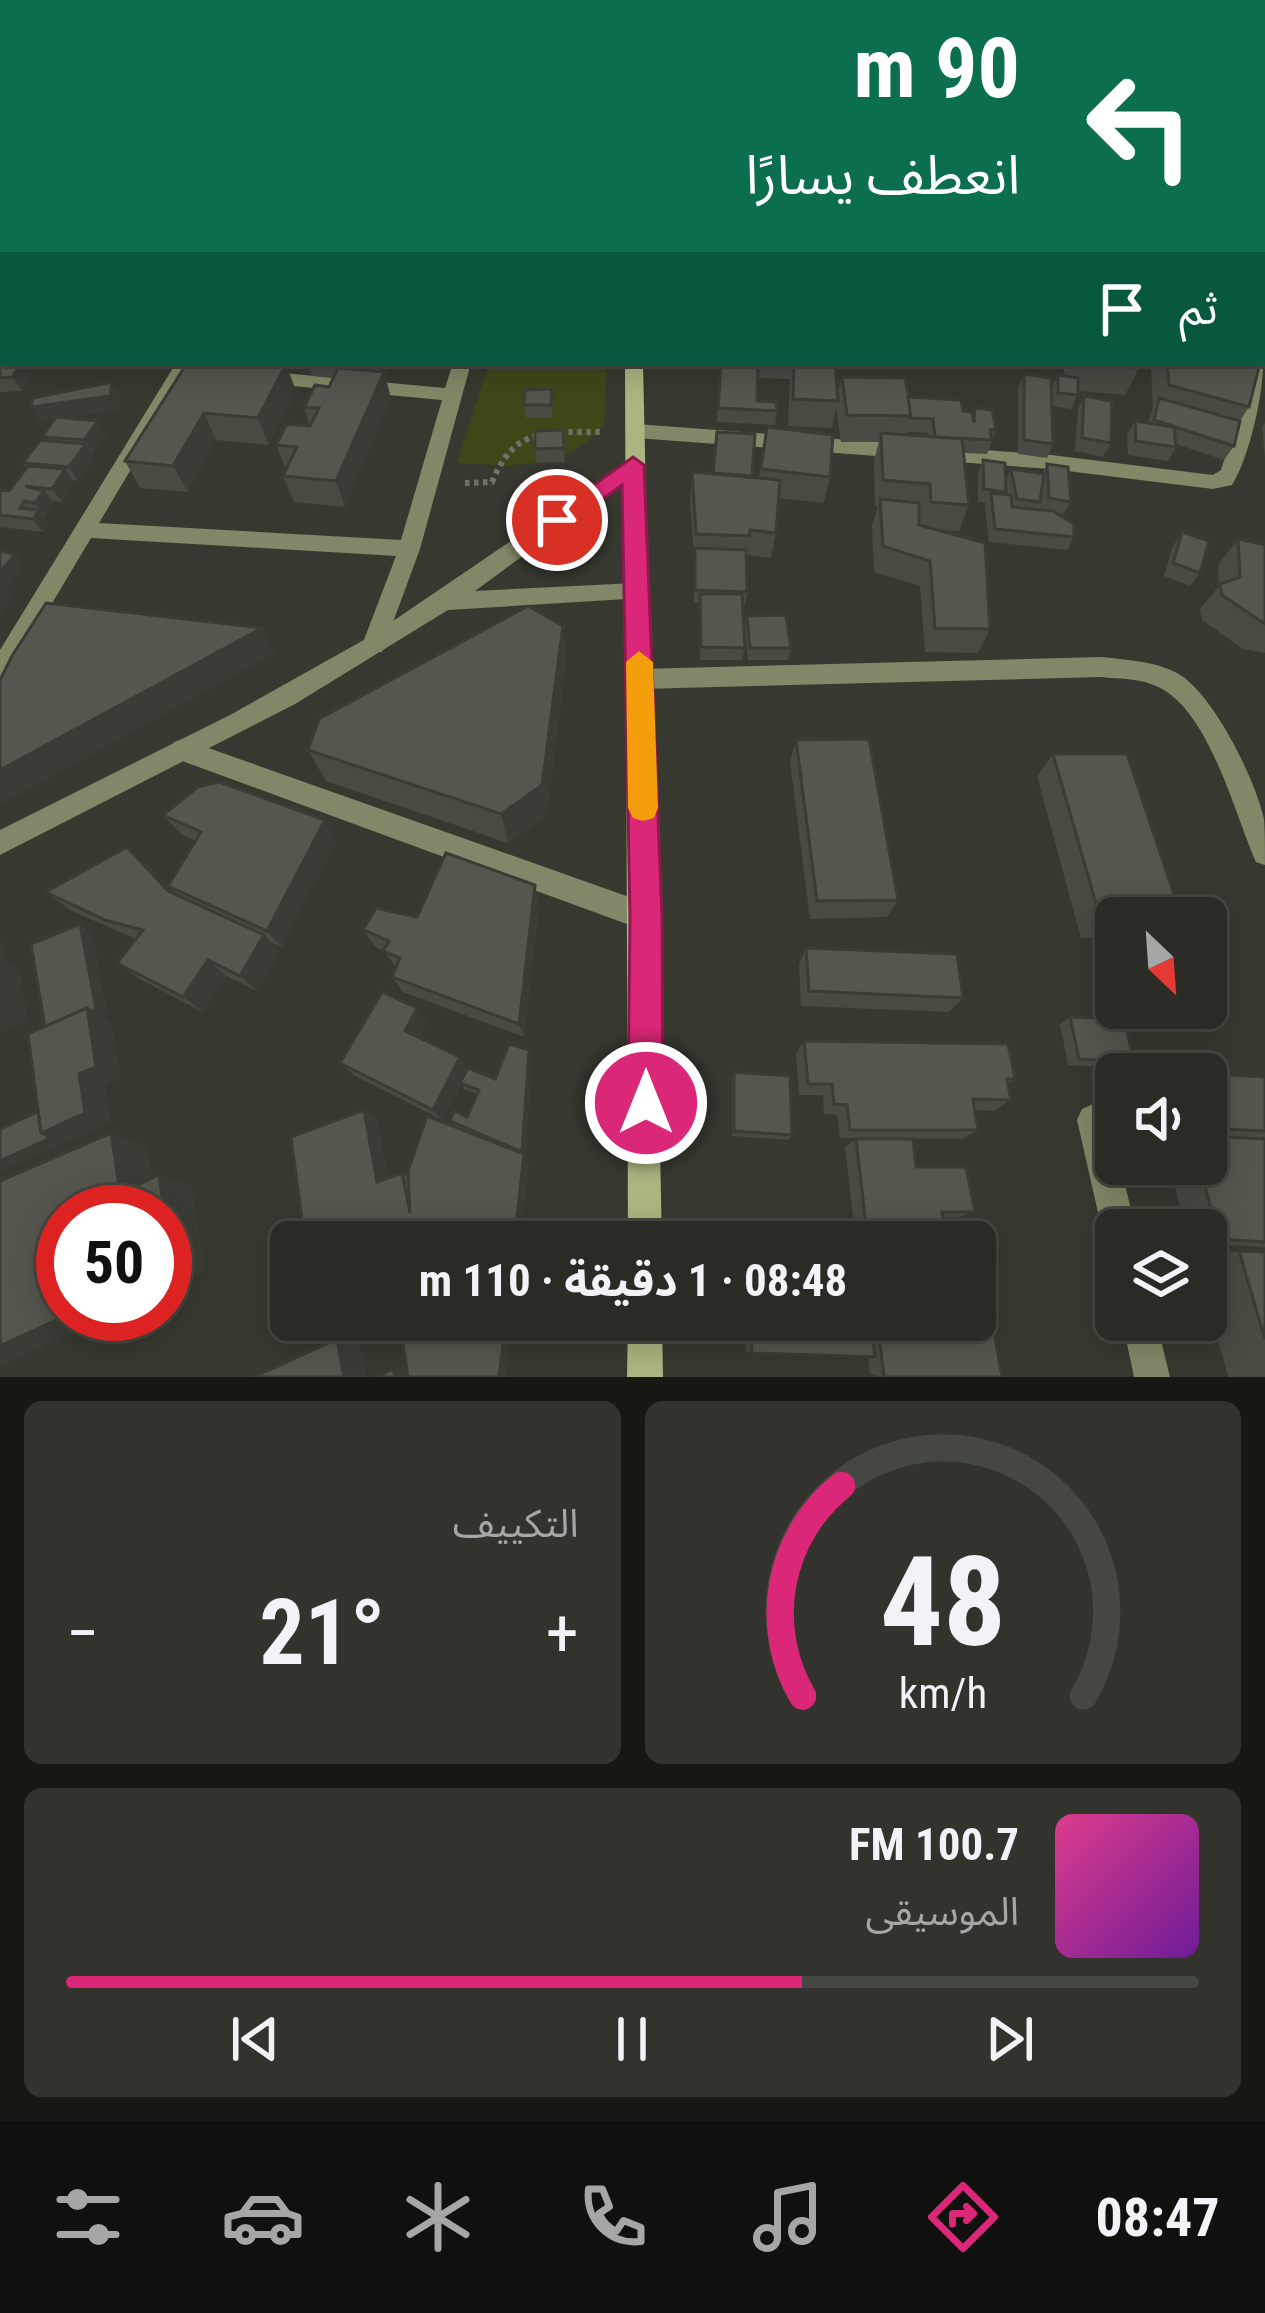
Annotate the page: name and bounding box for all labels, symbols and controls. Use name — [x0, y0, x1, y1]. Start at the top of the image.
text: 90 m — [853, 19, 1020, 118]
icon: left — [1062, 48, 1218, 204]
text: انعطف يسارًا — [745, 144, 1020, 207]
icon: arrive — [1089, 276, 1155, 342]
text: ثم — [1179, 282, 1218, 335]
pin — [506, 469, 608, 571]
icon: arrive — [524, 487, 590, 553]
north arrow — [1095, 897, 1227, 1029]
map controls — [1095, 897, 1227, 1341]
position arrow — [583, 1040, 709, 1166]
button: sound — [1095, 1053, 1227, 1185]
speed limit sign: 50 — [36, 1185, 192, 1341]
button: layers — [1095, 1209, 1227, 1341]
text: 08:48 · 1 دقيقة · 110 m — [419, 1254, 847, 1307]
text: التكييف — [453, 1501, 579, 1547]
text: 48 — [880, 1529, 1006, 1675]
text: 21° — [259, 1581, 385, 1686]
text: − — [66, 1595, 99, 1672]
text: + — [546, 1595, 578, 1672]
text: km/h — [899, 1667, 987, 1717]
text: 100.7 FM — [849, 1818, 1019, 1871]
text: الموسيقى — [865, 1889, 1019, 1935]
icon: previous — [222, 2006, 288, 2072]
icon: pause — [599, 2006, 665, 2072]
icon: next — [977, 2006, 1043, 2072]
icon: filters — [46, 2175, 130, 2259]
icon: car — [221, 2175, 305, 2259]
icon: climate — [396, 2175, 480, 2259]
icon: phone — [571, 2175, 655, 2259]
icon: music — [746, 2175, 830, 2259]
icon: directions — [921, 2175, 1005, 2259]
text: 08:47 — [1096, 2186, 1220, 2249]

